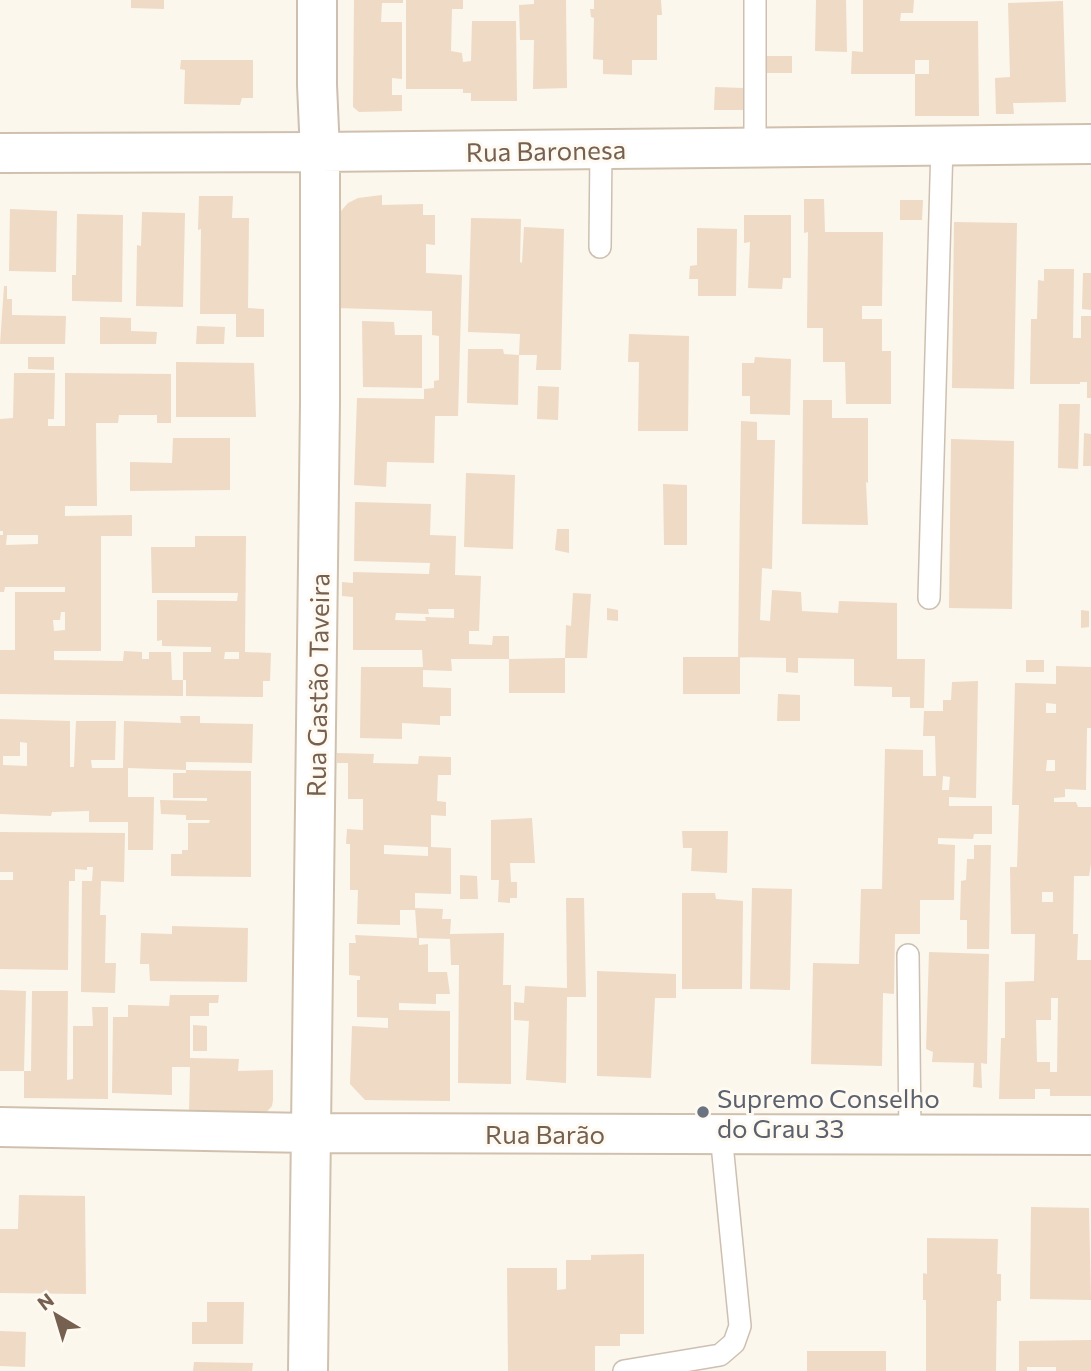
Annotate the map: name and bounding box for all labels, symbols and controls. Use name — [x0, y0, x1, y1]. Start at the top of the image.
street label: Rua Baronesa — [466, 133, 626, 167]
street label: Rua Gastão Taveira — [300, 573, 334, 797]
place label: Supremo Conselho do Grau 33 — [717, 1082, 940, 1143]
marker: Supremo Conselho do Grau 33 — [695, 1104, 711, 1120]
street label: Rua Barão — [485, 1118, 605, 1149]
north arrow — [21, 1280, 91, 1350]
text: N — [33, 1288, 58, 1315]

